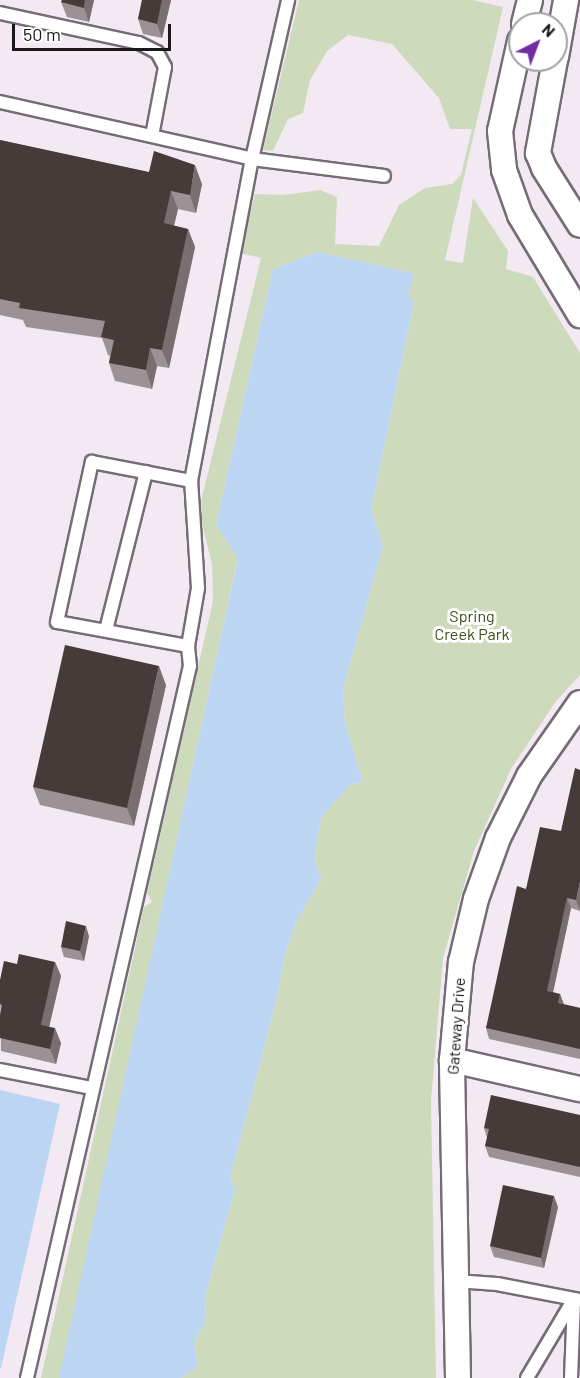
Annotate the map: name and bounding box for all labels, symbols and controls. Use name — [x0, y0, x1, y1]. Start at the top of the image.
scale bar — [15, 12, 174, 50]
north arrow — [508, 12, 568, 72]
text: N — [539, 19, 559, 40]
text: 50 m — [23, 23, 61, 45]
park label: Spring Creek Park — [434, 606, 510, 644]
street label: Gateway Drive — [443, 977, 469, 1075]

